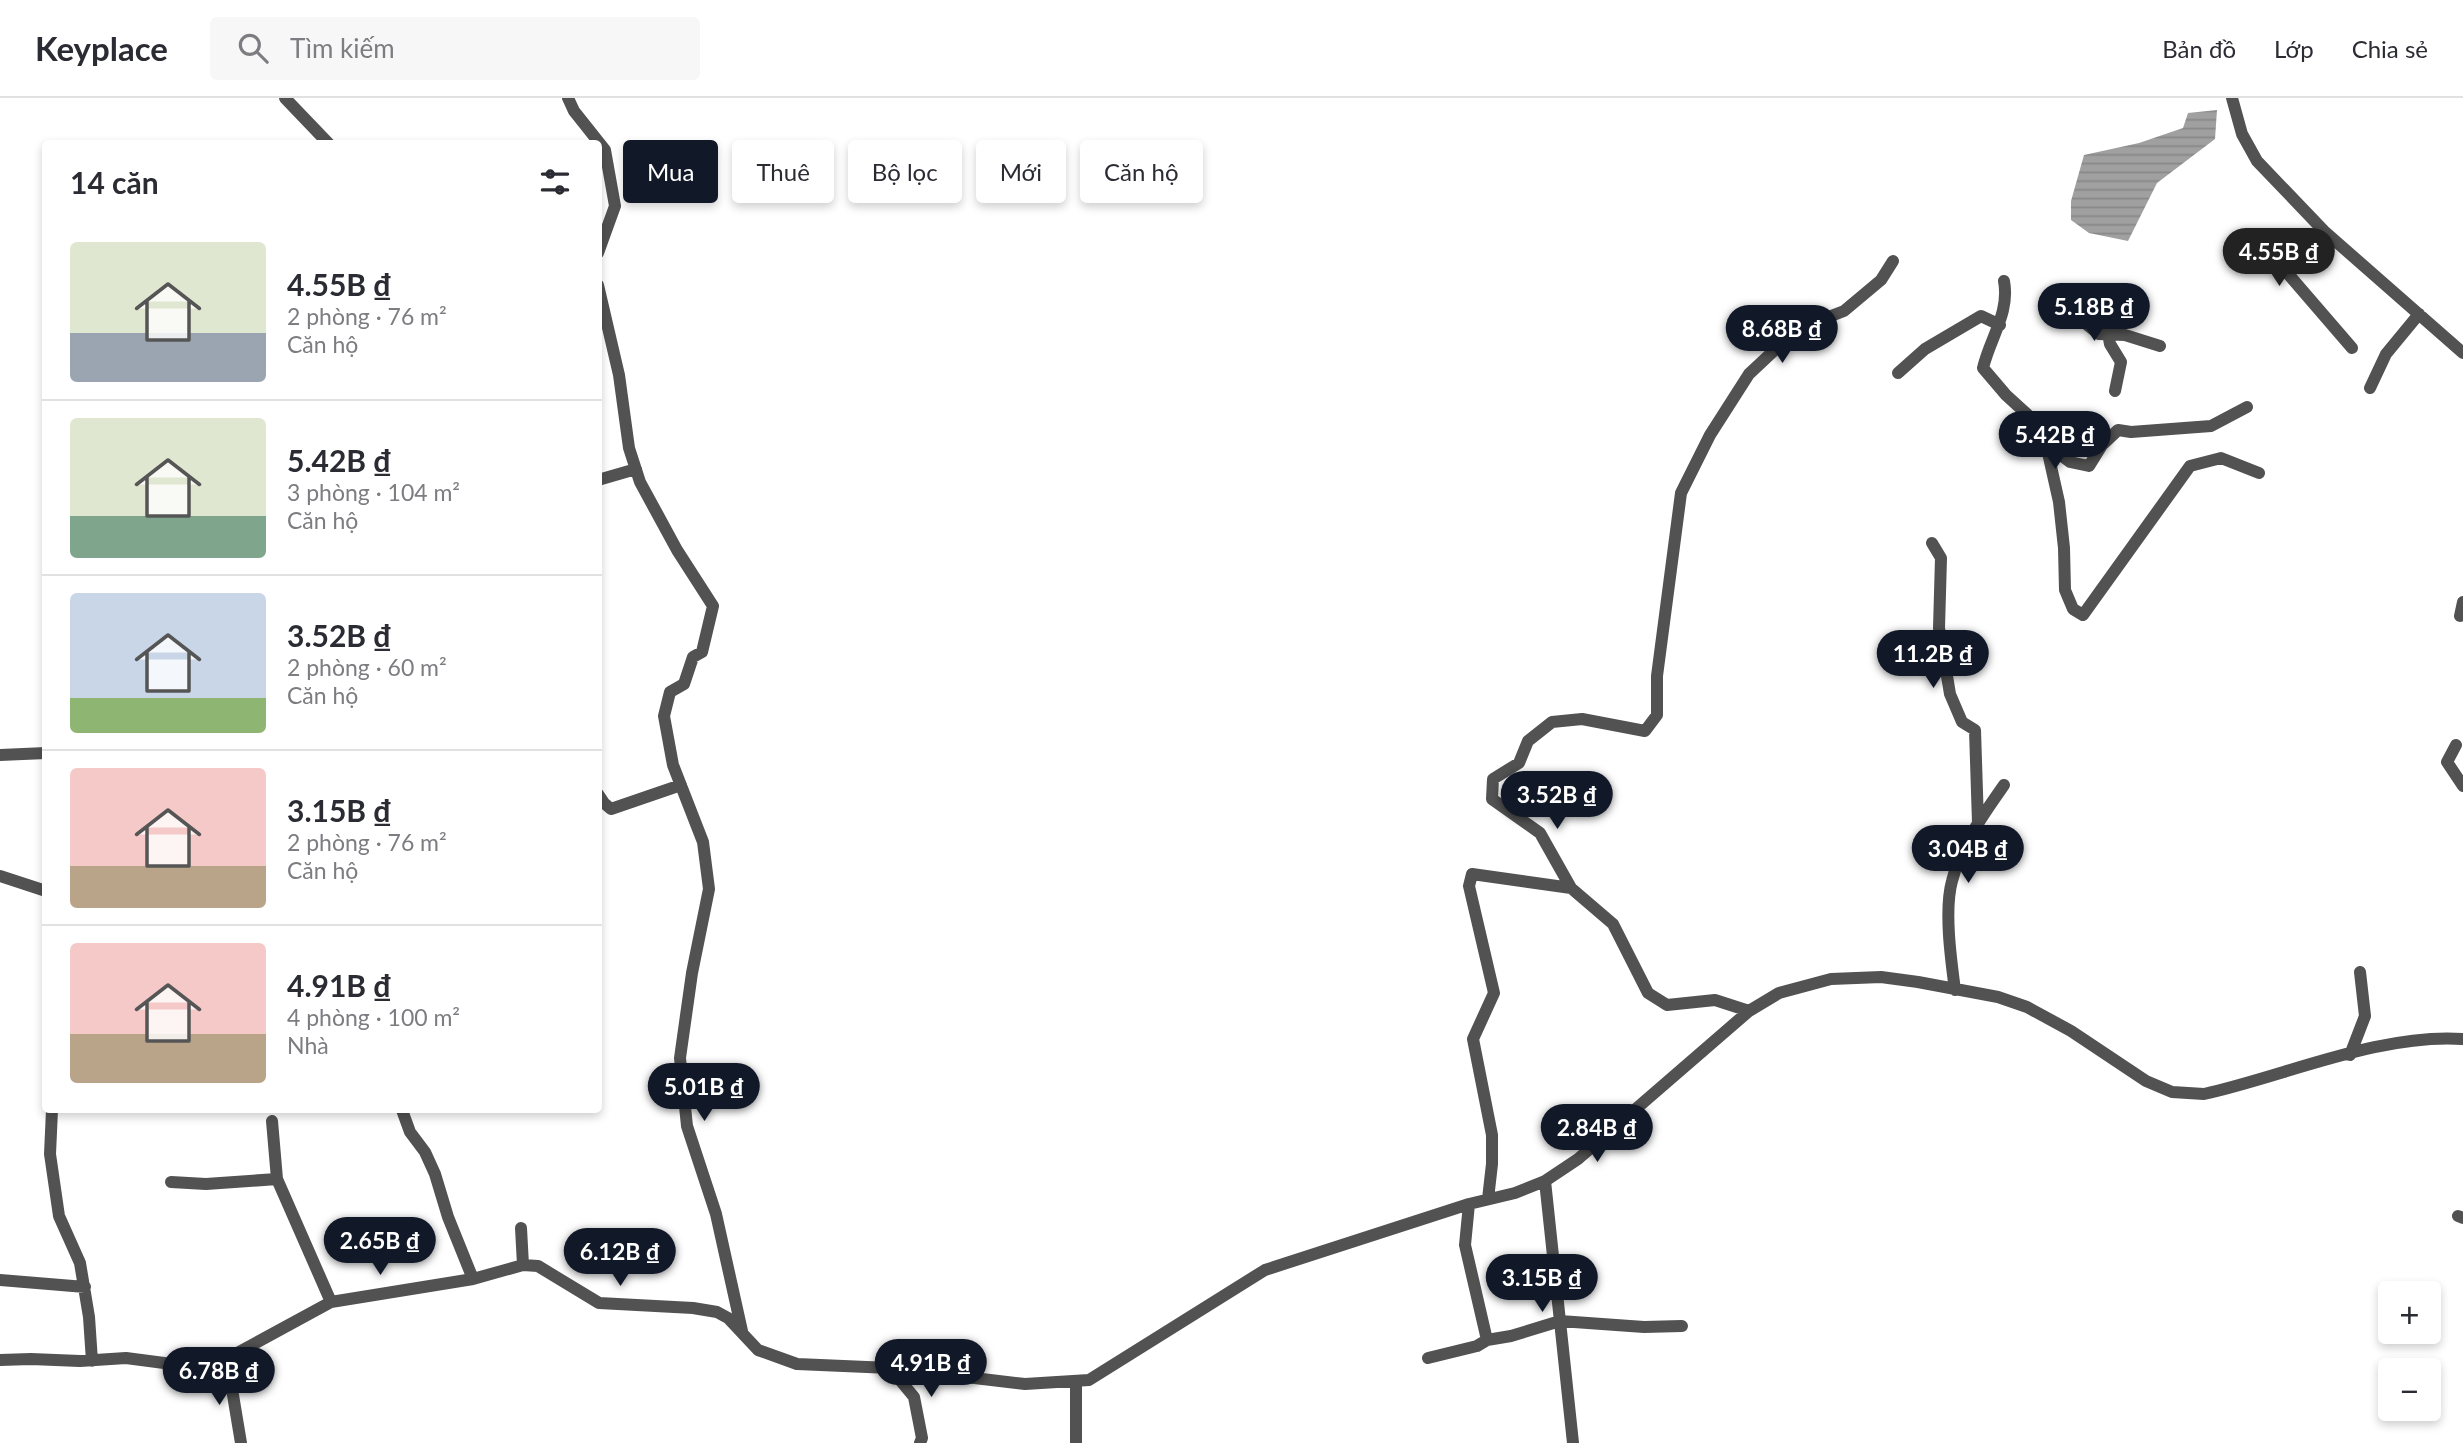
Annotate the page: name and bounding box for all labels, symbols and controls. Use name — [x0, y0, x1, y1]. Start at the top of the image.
search box — [210, 17, 700, 80]
text: Keyplace — [35, 28, 168, 68]
icon: search — [234, 29, 272, 67]
text: Tìm kiếm — [290, 32, 395, 64]
text: Bản đồ — [2162, 34, 2236, 63]
text: Lớp — [2274, 34, 2314, 63]
text: Chia sẻ — [2352, 34, 2428, 63]
chip: Mua — [623, 140, 718, 203]
chip: Thuê — [732, 140, 834, 203]
chip: Bộ lọc — [848, 140, 962, 203]
chip: Mới — [976, 140, 1066, 203]
chip: Căn hộ — [1080, 140, 1203, 203]
icon: filters — [536, 163, 574, 201]
text: 14 căn — [70, 164, 159, 200]
pin: 4.55B ₫ — [2214, 228, 2344, 288]
text: 4.55B ₫ — [2239, 237, 2319, 265]
text: 4.55B ₫ — [287, 266, 392, 302]
icon: home — [126, 270, 210, 354]
pin: 5.18B ₫ — [2029, 284, 2159, 343]
text: 5.18B ₫ — [2054, 292, 2134, 320]
text: 2 phòng · 76 m² — [287, 302, 447, 330]
pin: 8.68B ₫ — [1717, 306, 1847, 365]
text: 8.68B ₫ — [1742, 314, 1822, 342]
text: Căn hộ — [287, 330, 358, 358]
pin: 5.42B ₫ — [1990, 412, 2120, 471]
text: 5.42B ₫ — [2015, 420, 2095, 448]
text: 5.42B ₫ — [287, 442, 392, 478]
icon: home — [126, 446, 210, 530]
text: 3 phòng · 104 m² — [287, 478, 460, 506]
text: Căn hộ — [287, 506, 358, 534]
text: 3.52B ₫ — [287, 617, 392, 653]
icon: home — [126, 621, 210, 705]
pin: 11.2B ₫ — [1868, 630, 1998, 690]
text: 11.2B ₫ — [1893, 639, 1973, 667]
text: 2 phòng · 60 m² — [287, 653, 447, 681]
text: Căn hộ — [287, 681, 358, 709]
pin: 3.52B ₫ — [1492, 772, 1622, 831]
text: 3.52B ₫ — [1517, 780, 1597, 808]
text: 3.15B ₫ — [287, 792, 392, 828]
icon: home — [126, 796, 210, 880]
pin: 3.04B ₫ — [1903, 826, 2033, 885]
text: 2 phòng · 76 m² — [287, 828, 447, 856]
text: 3.04B ₫ — [1928, 834, 2008, 862]
text: Căn hộ — [287, 856, 358, 884]
text: 4.91B ₫ — [287, 967, 392, 1003]
icon: home — [126, 971, 210, 1055]
text: 4 phòng · 100 m² — [287, 1003, 460, 1031]
text: Nhà — [287, 1031, 329, 1059]
pin: 5.01B ₫ — [639, 1063, 769, 1123]
text: 5.01B ₫ — [664, 1072, 744, 1100]
pin: 2.84B ₫ — [1532, 1104, 1662, 1164]
text: 2.84B ₫ — [1557, 1113, 1637, 1141]
pin: 2.65B ₫ — [315, 1218, 445, 1277]
text: 2.65B ₫ — [340, 1226, 420, 1254]
pin: 6.12B ₫ — [555, 1228, 685, 1288]
text: 6.12B ₫ — [580, 1237, 660, 1265]
pin: 3.15B ₫ — [1477, 1254, 1607, 1314]
text: 3.15B ₫ — [1502, 1263, 1582, 1291]
map controls — [2378, 1281, 2441, 1421]
button: + — [2378, 1281, 2441, 1344]
pin: 4.91B ₫ — [866, 1340, 996, 1399]
pin: 6.78B ₫ — [154, 1348, 284, 1407]
text: 4.91B ₫ — [891, 1348, 971, 1376]
text: 6.78B ₫ — [179, 1356, 259, 1384]
button: − — [2378, 1358, 2441, 1421]

